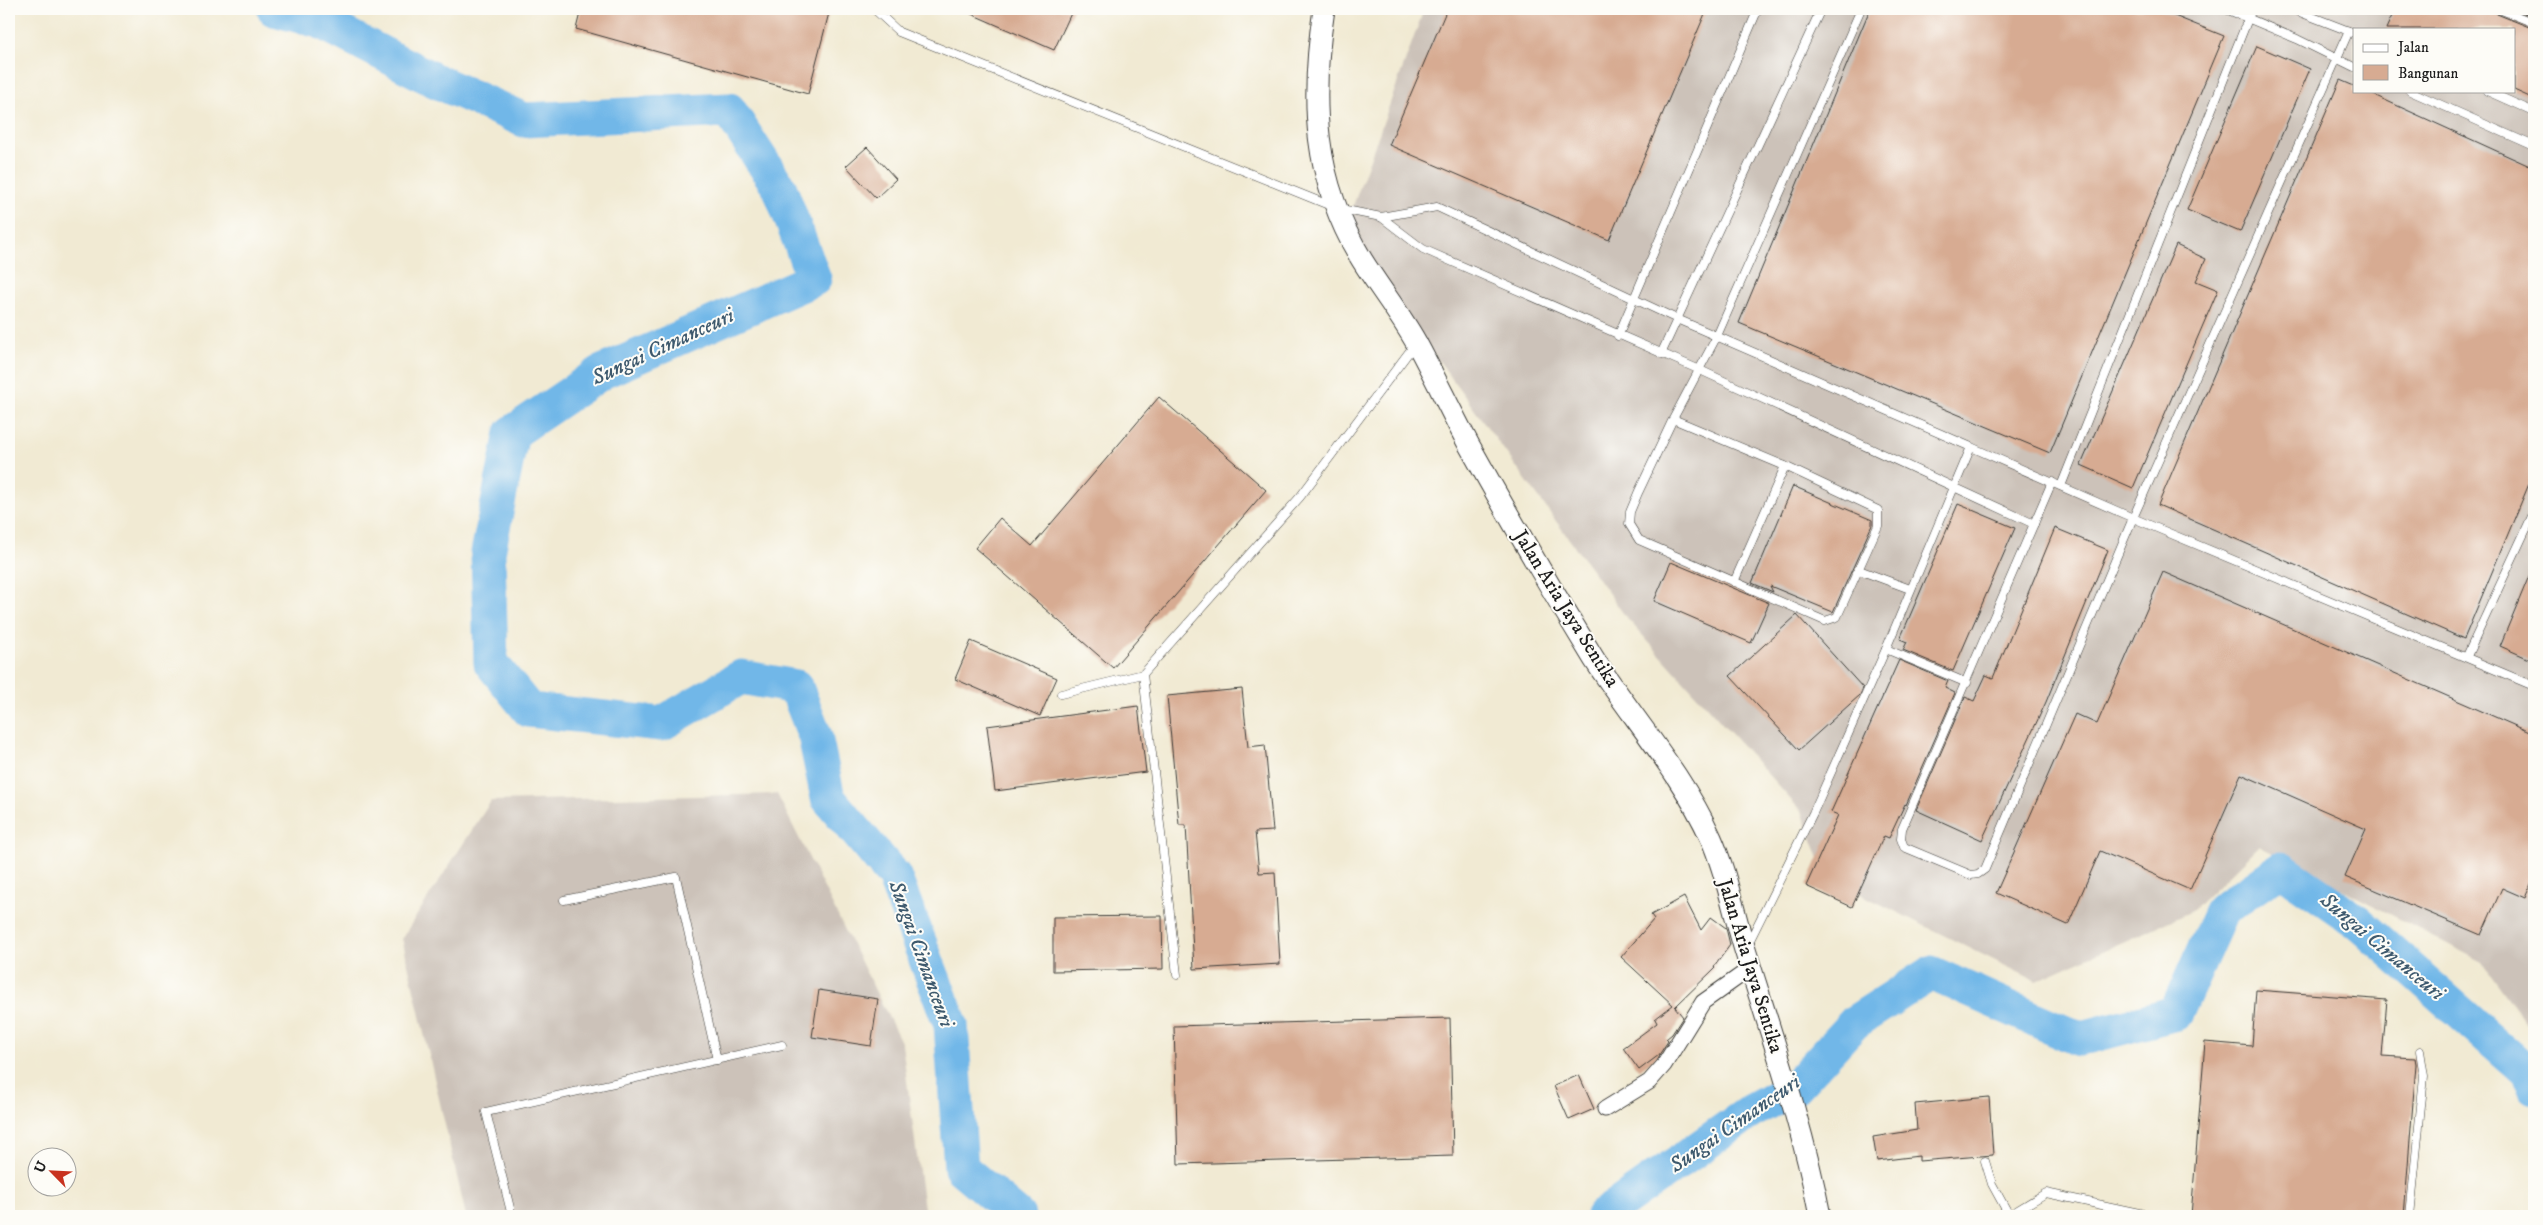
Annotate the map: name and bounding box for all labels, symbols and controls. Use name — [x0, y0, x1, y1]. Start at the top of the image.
legend — [2353, 28, 2516, 92]
text: Jalan — [2396, 38, 2429, 57]
text: Bangunan — [2398, 64, 2458, 83]
water label: Sungai Cimanceuri — [587, 302, 740, 392]
street label: Jalan Aria Jaya Sentika — [1506, 524, 1625, 693]
street label: Jalan Aria Jaya Sentika — [1711, 874, 1789, 1057]
water label: Sungai Cimanceuri — [882, 876, 960, 1032]
water label: Sungai Cimanceuri — [2314, 887, 2450, 1007]
water label: Sungai Cimanceuri — [1664, 1068, 1807, 1179]
north arrow — [28, 1148, 78, 1198]
text: U — [31, 1158, 52, 1176]

